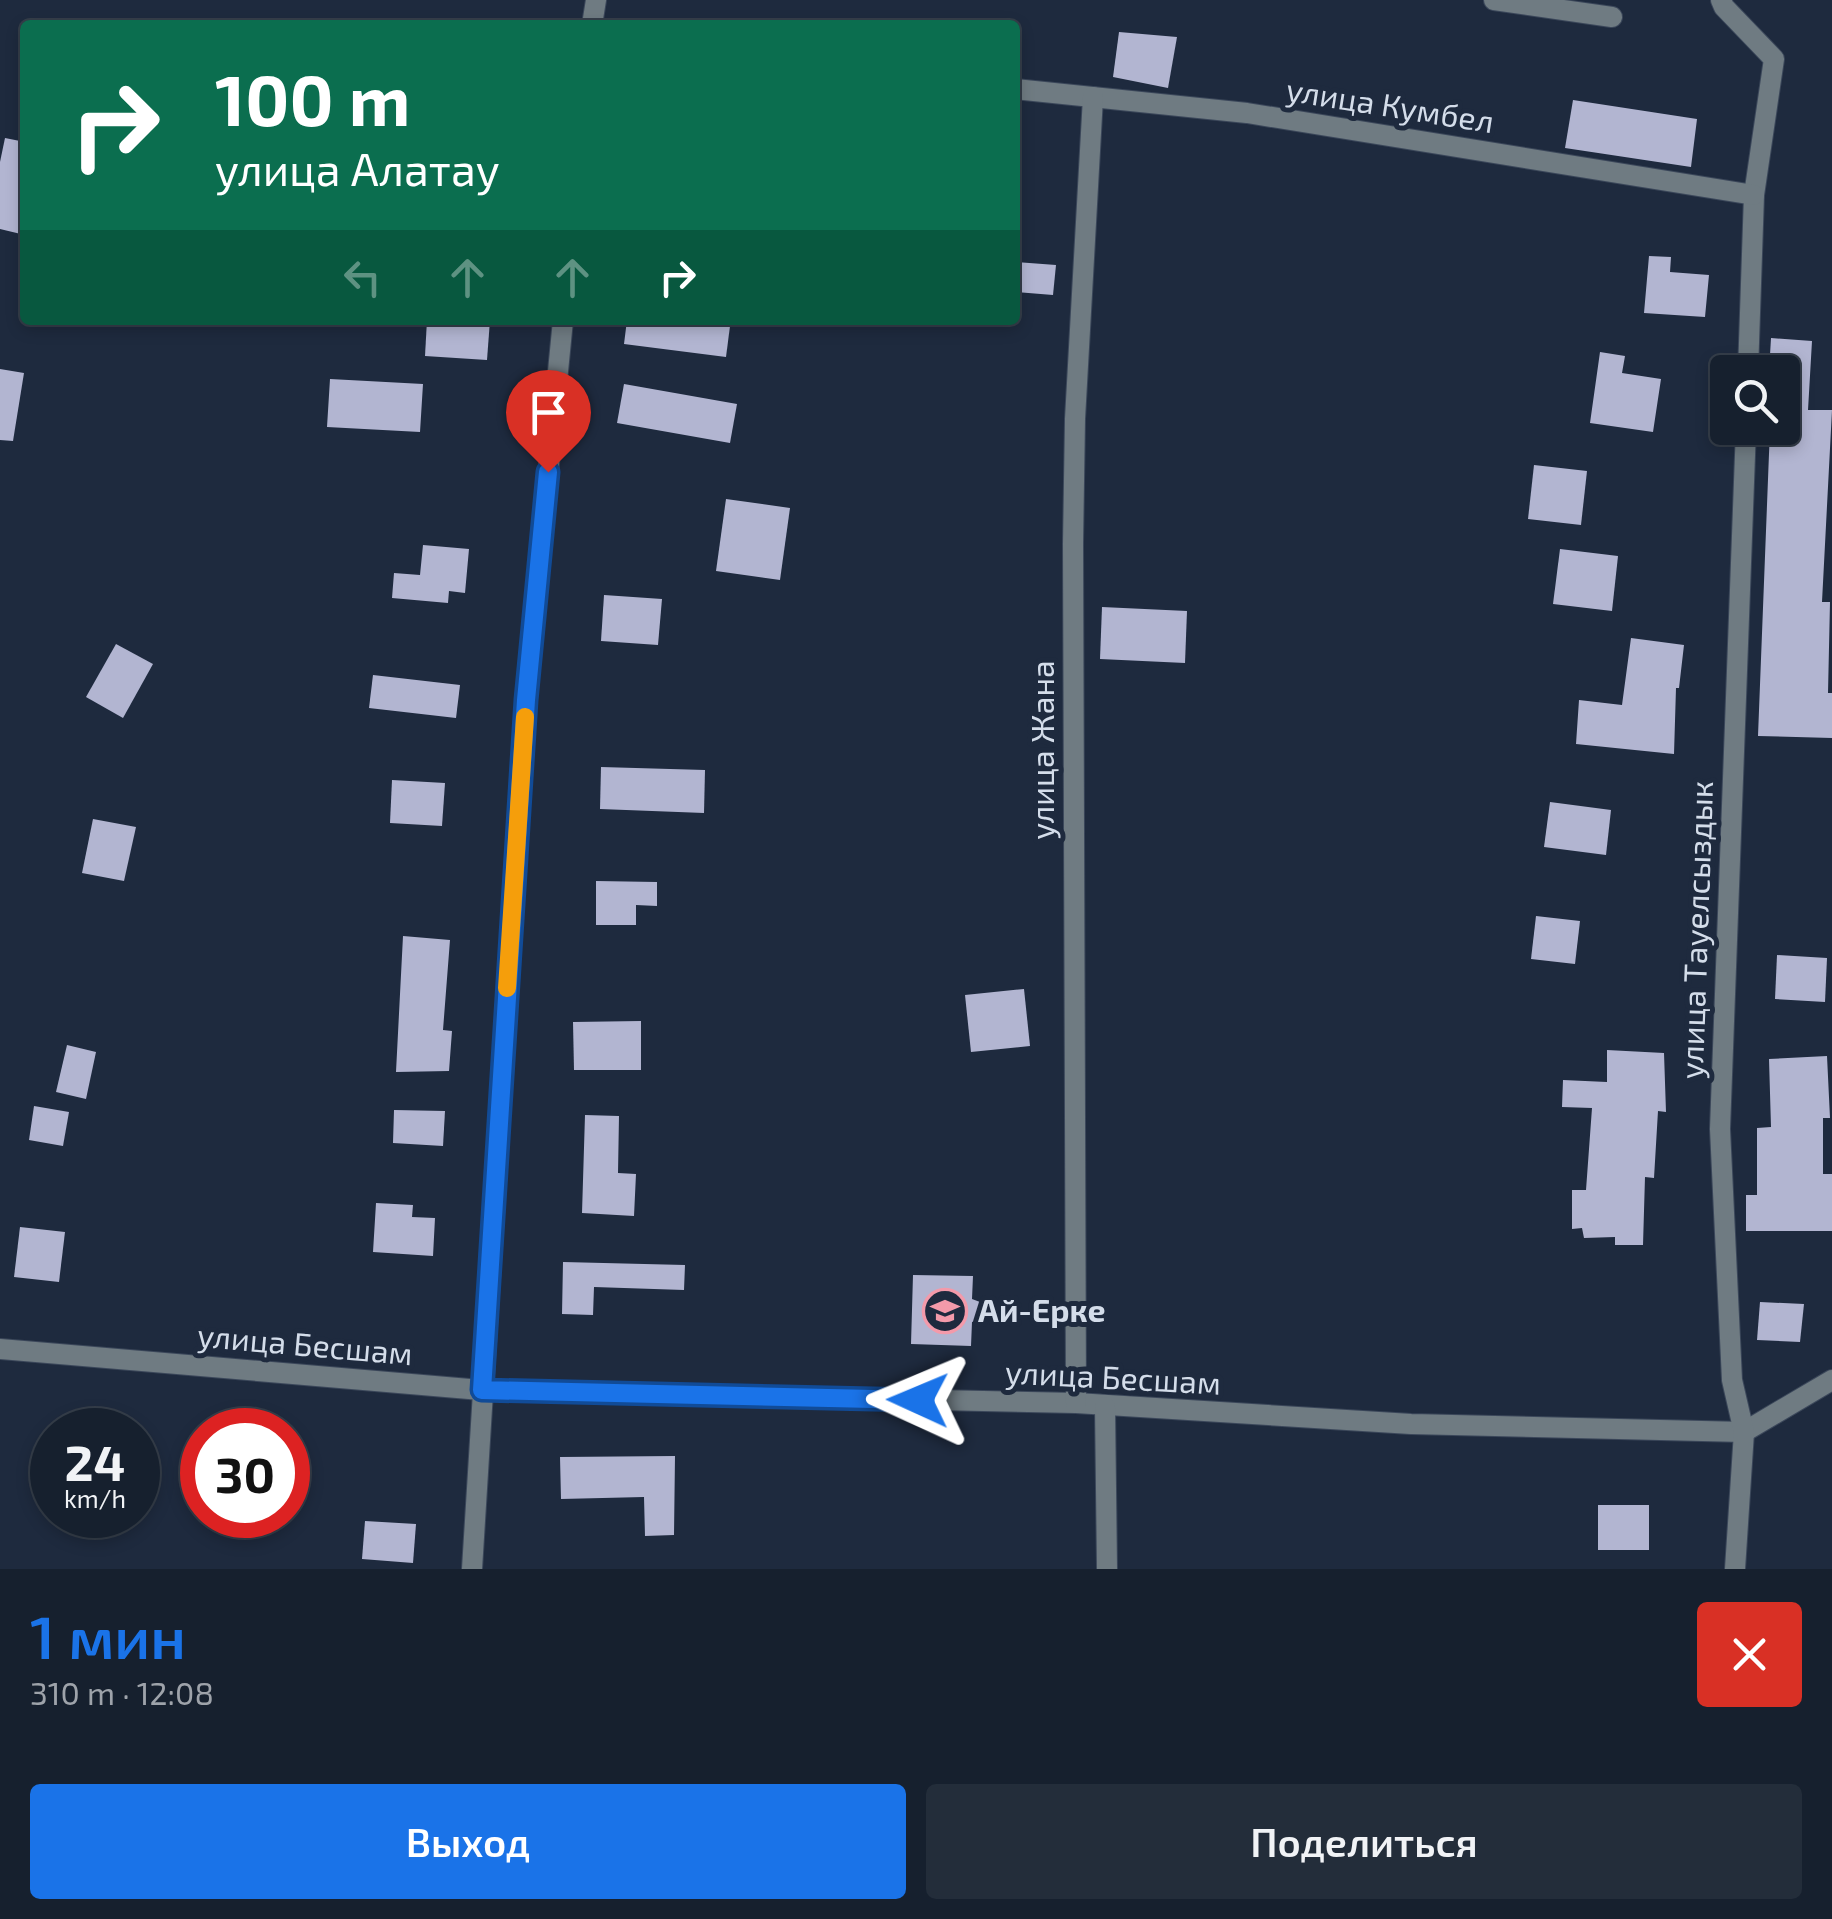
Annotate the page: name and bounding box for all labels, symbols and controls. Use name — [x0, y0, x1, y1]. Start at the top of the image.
text: 100 m — [215, 56, 410, 140]
icon: right — [50, 60, 180, 190]
street label: улица Кумбел — [1284, 69, 1497, 140]
text: улица Алатау — [215, 141, 500, 195]
icon: left — [335, 250, 390, 305]
icon: ahead — [440, 250, 495, 305]
icon: ahead — [545, 250, 600, 305]
icon: right — [650, 250, 705, 305]
map controls — [1710, 355, 1800, 445]
button: search — [1710, 355, 1800, 445]
pin — [506, 370, 591, 473]
icon: arrive — [521, 385, 576, 440]
street label: улица Жана — [1022, 660, 1061, 840]
street label: улица Тауелсыздык — [1671, 780, 1720, 1080]
school or university icon: Ай-Ерке — [922, 1288, 968, 1334]
place label: Ай-Ерке — [978, 1290, 1106, 1328]
street label: улица Бесшам — [196, 1315, 414, 1372]
position arrow — [866, 1348, 970, 1452]
street label: улица Бесшам — [1004, 1351, 1222, 1402]
speed limit sign: 30 — [180, 1408, 310, 1538]
text: 24 — [65, 1431, 125, 1491]
text: km/h — [64, 1483, 126, 1513]
text: 1 мин — [30, 1599, 186, 1671]
button: close — [1697, 1602, 1802, 1707]
text: 310 m · 12:08 — [30, 1673, 214, 1711]
button: Выход — [30, 1784, 906, 1899]
button: Поделиться — [926, 1784, 1802, 1899]

